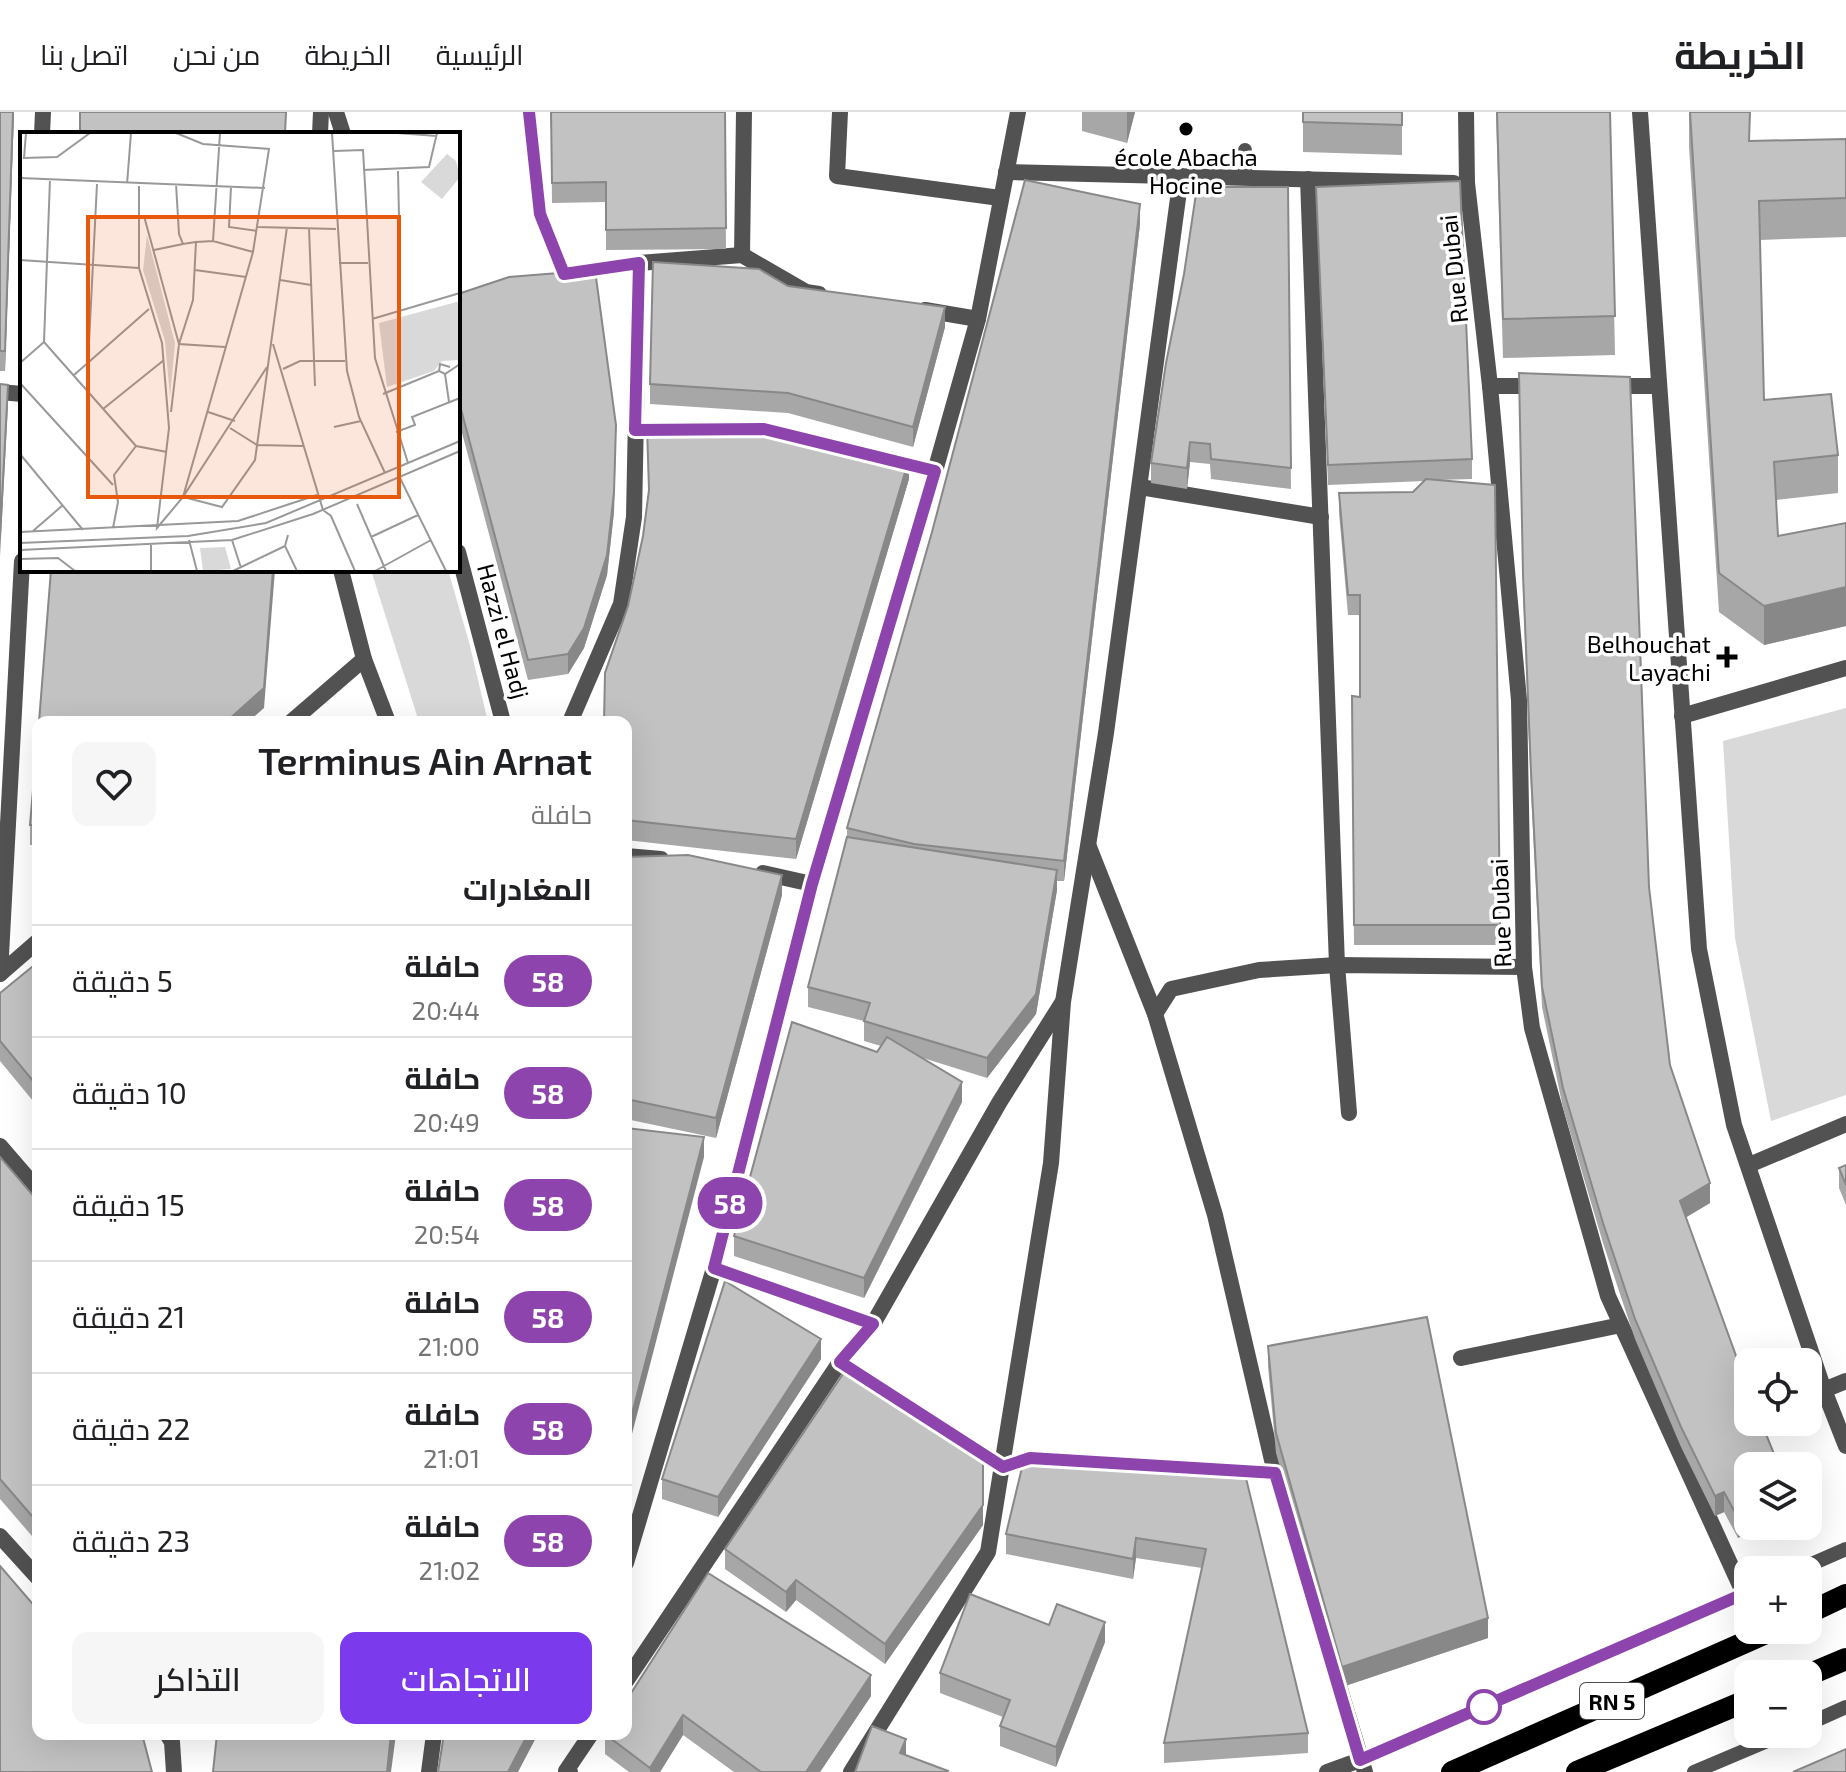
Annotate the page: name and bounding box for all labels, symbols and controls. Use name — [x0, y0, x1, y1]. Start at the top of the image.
text: الخريطة — [1674, 31, 1806, 77]
text: اتصل بنا — [40, 37, 129, 71]
text: من نحن — [173, 37, 260, 71]
text: الخريطة — [304, 37, 392, 71]
text: الرئيسية — [436, 37, 524, 71]
marker: école Abacha Hocine — [1177, 120, 1195, 138]
inset map — [20, 132, 460, 572]
place label: école Abacha Hocine — [1114, 142, 1258, 199]
street label: Rue Dubai — [1433, 213, 1473, 325]
street label: Hazzi el Hadj — [472, 560, 536, 702]
place label: Belhouchat Layachi — [1587, 629, 1711, 686]
marker: Belhouchat Layachi — [1718, 648, 1736, 666]
text: Terminus Ain Arnat — [258, 737, 592, 783]
button: heart — [72, 742, 156, 826]
text: حافلة — [531, 798, 592, 829]
street label: Rue Dubai — [1484, 858, 1516, 968]
text: المغادرات — [463, 870, 592, 906]
text: حافلة — [405, 947, 480, 983]
text: 5 دقيقة — [72, 962, 173, 998]
text: 58 — [532, 964, 564, 998]
text: 20:44 — [412, 994, 480, 1025]
text: حافلة — [405, 1059, 480, 1095]
text: 10 دقيقة — [72, 1074, 187, 1110]
text: 58 — [532, 1076, 564, 1110]
text: 20:49 — [413, 1106, 480, 1137]
text: حافلة — [405, 1171, 480, 1207]
line badge: 58 — [694, 1177, 766, 1229]
text: 15 دقيقة — [72, 1186, 185, 1222]
text: 58 — [714, 1186, 746, 1220]
text: 58 — [532, 1188, 564, 1222]
text: 20:54 — [414, 1218, 480, 1249]
text: حافلة — [405, 1283, 480, 1319]
text: 21 دقيقة — [72, 1298, 186, 1334]
text: 58 — [532, 1300, 564, 1334]
text: 21:00 — [418, 1330, 480, 1361]
map controls — [1734, 1348, 1822, 1748]
button: locate — [1734, 1348, 1822, 1436]
text: حافلة — [405, 1395, 480, 1431]
text: 22 دقيقة — [72, 1410, 190, 1446]
text: 58 — [532, 1412, 564, 1446]
text: 21:01 — [423, 1442, 480, 1473]
button: layers — [1734, 1452, 1822, 1540]
text: حافلة — [405, 1507, 480, 1543]
text: 23 دقيقة — [72, 1522, 190, 1558]
text: 58 — [532, 1524, 564, 1558]
text: 21:02 — [419, 1554, 480, 1585]
button: + — [1734, 1556, 1822, 1644]
button: التذاكر — [72, 1632, 324, 1724]
button: الاتجاهات — [340, 1632, 592, 1724]
button: − — [1734, 1660, 1822, 1748]
road number: RN 5 — [1580, 1683, 1644, 1719]
unlabelled marker — [1467, 1690, 1501, 1724]

